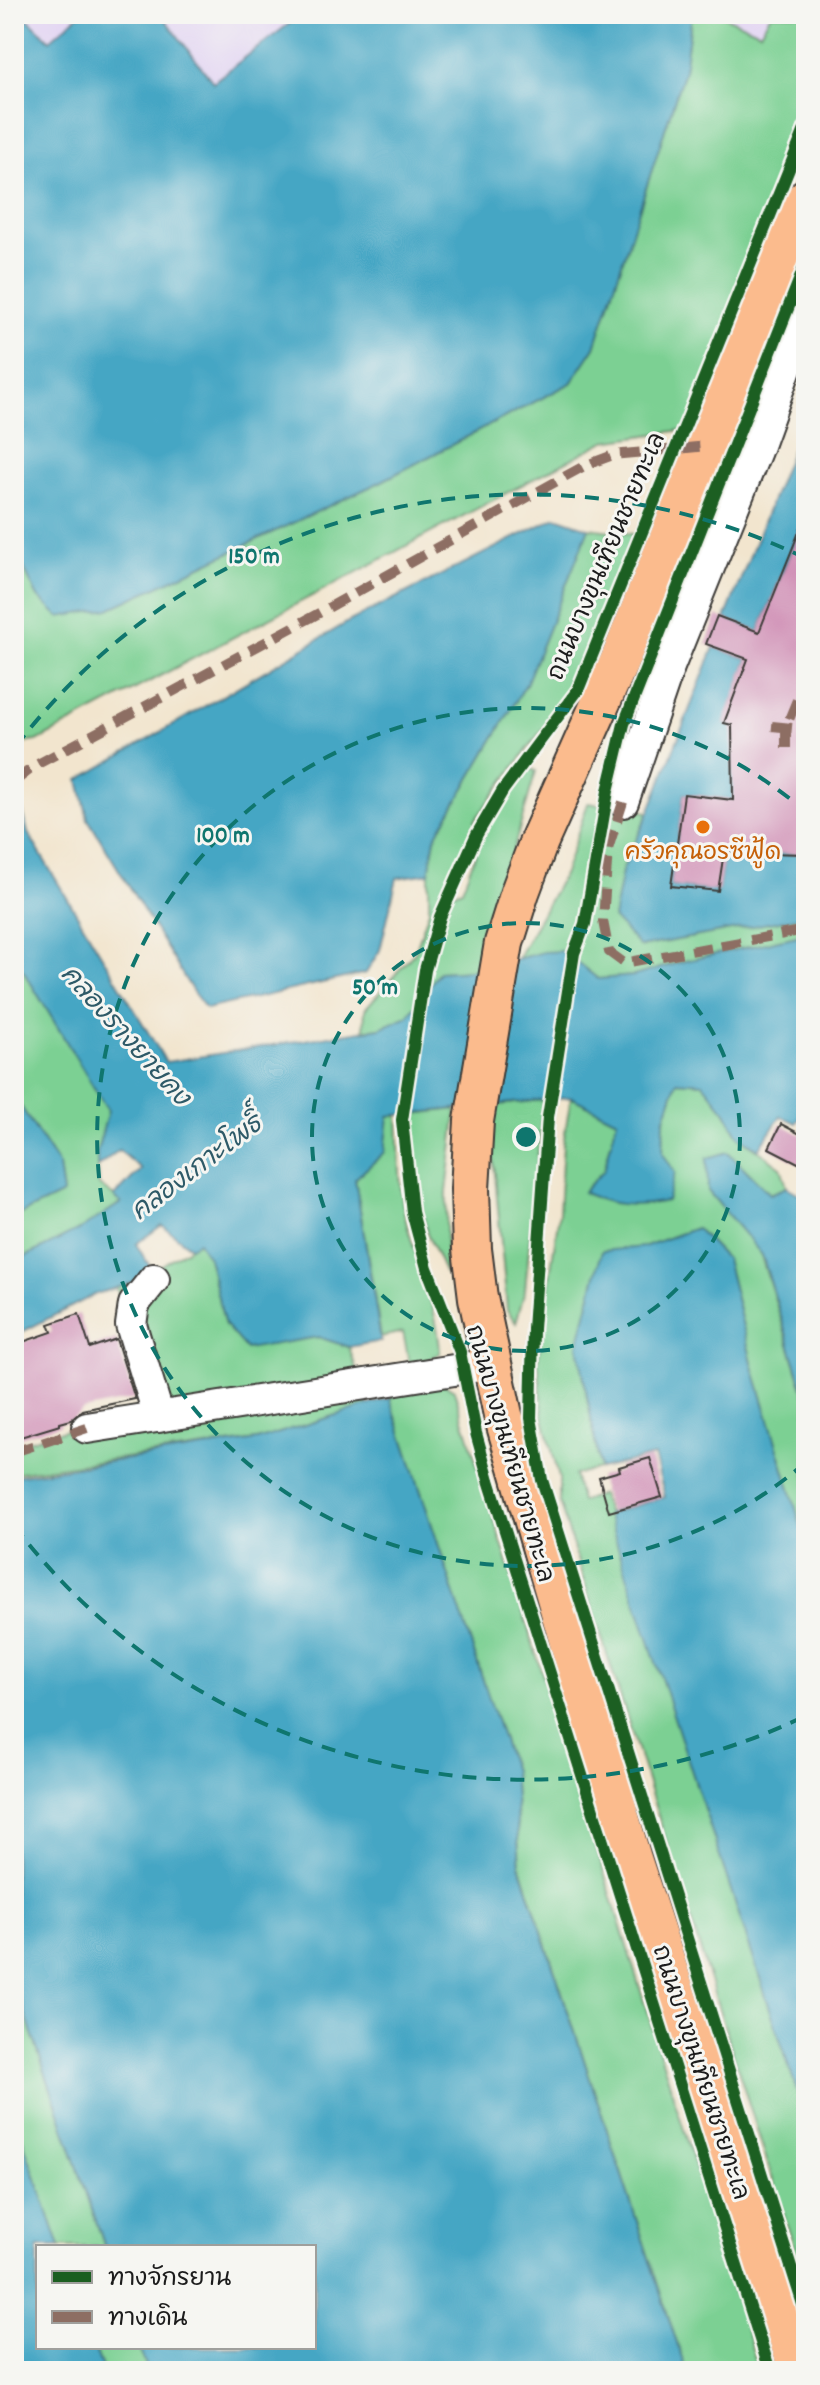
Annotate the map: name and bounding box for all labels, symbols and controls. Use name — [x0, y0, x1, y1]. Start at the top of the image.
street label: ถนนบางขุนเทียนชายทะเล — [539, 428, 676, 686]
text: 150 m — [228, 541, 280, 575]
marker: ครัวคุณอรซีฟู้ด — [694, 818, 712, 836]
text: 100 m — [196, 820, 250, 854]
place label: ครัวคุณอรซีฟู้ด — [625, 836, 781, 871]
water label: คลองรางยายคง — [51, 958, 199, 1117]
text: 50 m — [352, 972, 398, 1006]
water label: คลองเกาะโพธิ์ — [120, 1096, 277, 1231]
centre of rings — [512, 1123, 540, 1151]
street label: ถนนบางขุนเทียนชายทะเล — [455, 1321, 562, 1587]
street label: ถนนบางขุนเทียนชายทะเล — [642, 1941, 757, 2205]
legend — [36, 2245, 316, 2349]
text: ทางจักรยาน — [108, 2263, 231, 2297]
text: ทางเดิน — [108, 2303, 188, 2337]

